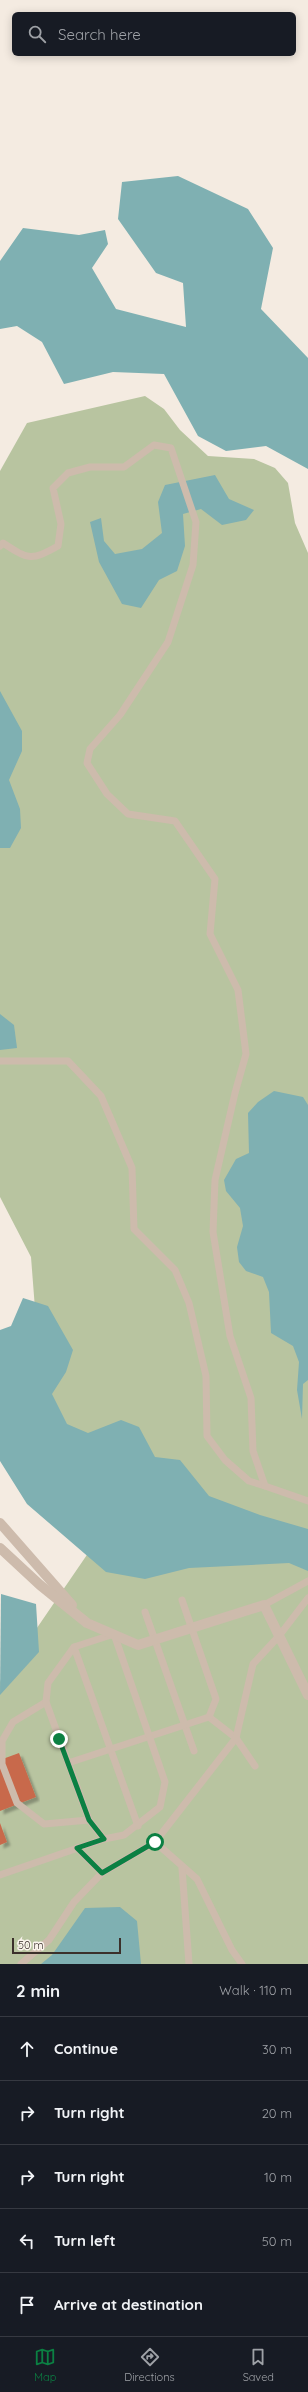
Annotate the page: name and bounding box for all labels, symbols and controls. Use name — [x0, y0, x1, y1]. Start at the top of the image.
search box — [12, 12, 296, 56]
icon: search — [26, 23, 48, 45]
text: Search here — [58, 25, 141, 44]
route end — [50, 1730, 68, 1748]
route start — [146, 1833, 164, 1851]
scale bar — [12, 1936, 121, 1955]
text: 50 m — [18, 1938, 44, 1952]
text: 2 min — [16, 1980, 60, 2001]
text: Walk · 110 m — [219, 1982, 292, 1998]
icon: ahead — [16, 2038, 38, 2060]
text: Continue — [54, 2039, 118, 2058]
text: 30 m — [262, 2041, 292, 2057]
icon: right — [16, 2102, 38, 2124]
text: Turn right — [54, 2103, 125, 2122]
text: 20 m — [262, 2105, 292, 2121]
icon: right — [16, 2166, 38, 2188]
text: Turn right — [54, 2167, 125, 2186]
text: 10 m — [264, 2169, 292, 2185]
icon: left — [16, 2230, 38, 2252]
text: Turn left — [54, 2231, 116, 2250]
text: 50 m — [262, 2233, 292, 2249]
icon: arrive — [16, 2294, 38, 2316]
text: Arrive at destination — [54, 2295, 203, 2314]
tab: Map — [34, 2346, 56, 2384]
tab: Directions — [124, 2346, 175, 2384]
tab: Saved — [243, 2346, 274, 2384]

